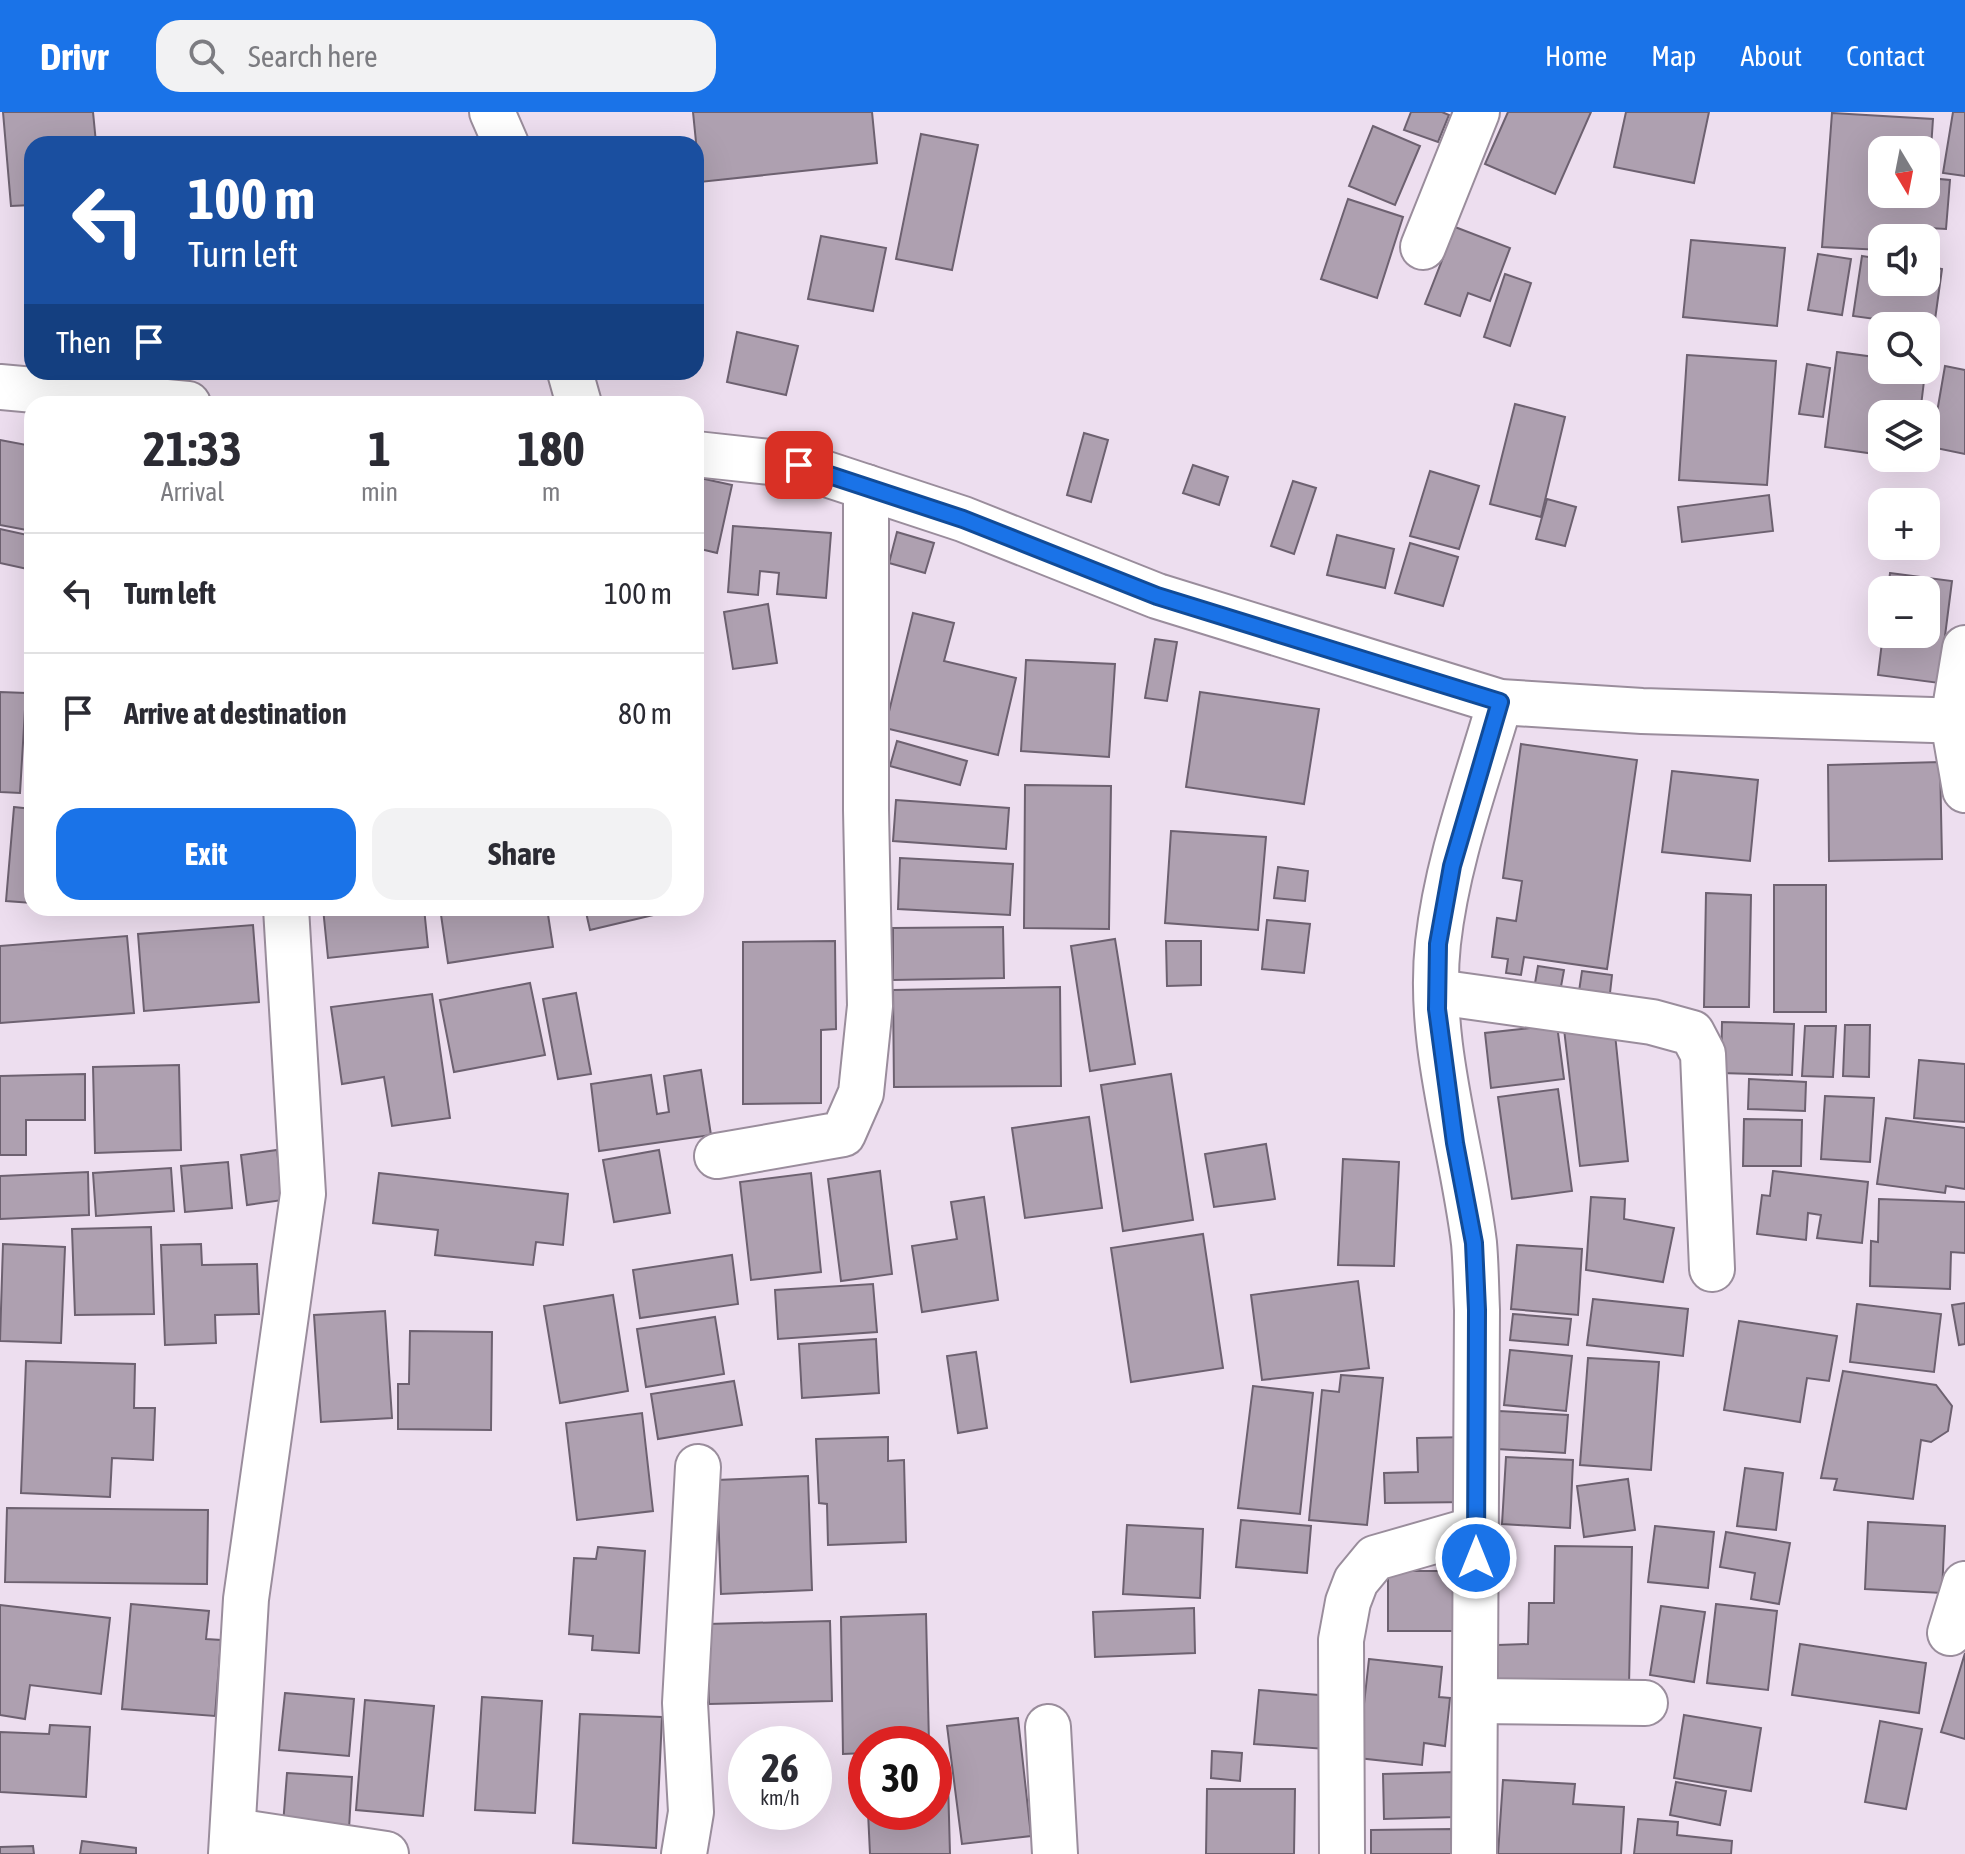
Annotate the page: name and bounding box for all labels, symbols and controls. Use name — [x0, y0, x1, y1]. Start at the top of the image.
search box — [156, 20, 716, 92]
icon: search — [184, 34, 228, 78]
text: Drivr — [40, 35, 108, 78]
text: Search here — [248, 39, 378, 73]
text: Home — [1545, 40, 1607, 72]
text: Map — [1651, 40, 1696, 72]
text: About — [1740, 40, 1802, 72]
text: Contact — [1846, 40, 1925, 72]
north arrow — [1868, 136, 1940, 208]
map controls — [1868, 136, 1940, 648]
text: 100 m — [188, 167, 315, 231]
icon: left — [56, 168, 160, 272]
button: sound — [1868, 224, 1940, 296]
text: Turn left — [188, 233, 298, 275]
button: search — [1868, 312, 1940, 384]
icon: arrive — [127, 320, 171, 364]
text: Then — [56, 325, 111, 359]
button: layers — [1868, 400, 1940, 472]
text: 21:33 — [143, 421, 242, 476]
text: 1 — [368, 421, 391, 476]
text: 180 — [517, 421, 585, 476]
pin — [765, 431, 833, 499]
icon: arrive — [777, 443, 821, 487]
text: Arrival — [161, 477, 224, 507]
text: min — [361, 477, 398, 507]
text: m — [542, 477, 560, 507]
button: + — [1868, 488, 1940, 560]
icon: left — [56, 571, 100, 615]
text: Turn left — [124, 576, 216, 610]
text: 100 m — [604, 576, 672, 610]
button: − — [1868, 576, 1940, 648]
icon: arrive — [56, 691, 100, 735]
text: Arrive at destination — [124, 696, 346, 730]
text: 80 m — [618, 696, 672, 730]
button: Exit — [56, 808, 356, 900]
button: Share — [372, 808, 672, 900]
position arrow — [1434, 1516, 1518, 1600]
speed limit sign: 30 — [848, 1726, 952, 1830]
text: 26 — [761, 1745, 799, 1790]
text: km/h — [760, 1786, 800, 1809]

